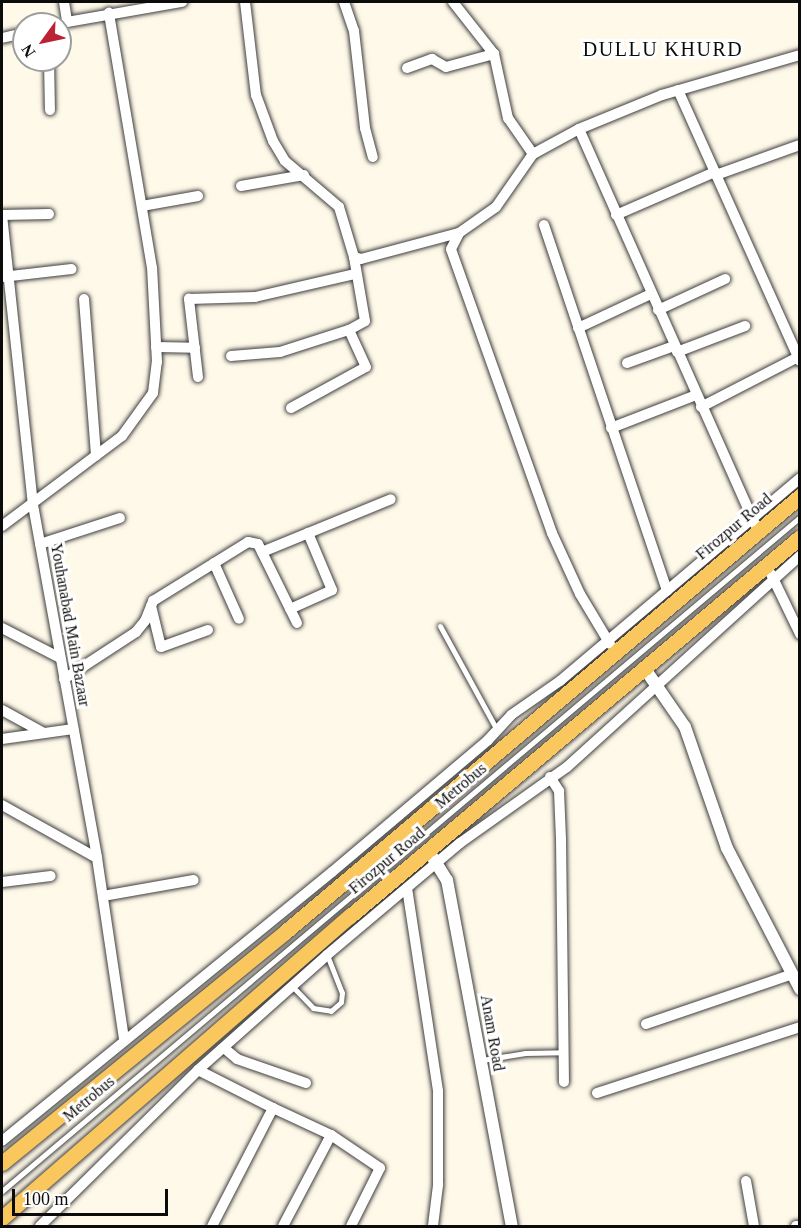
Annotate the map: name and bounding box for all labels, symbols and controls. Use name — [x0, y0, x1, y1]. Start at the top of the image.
north arrow — [12, 12, 72, 72]
district label: DULLU KHURD — [583, 37, 743, 61]
text: N — [18, 42, 38, 60]
street label: Firozpur Road — [692, 490, 776, 564]
street label: Youhanabad Main Bazaar — [46, 542, 94, 708]
street label: Metrobus — [431, 759, 491, 813]
street label: Firozpur Road — [345, 824, 429, 898]
street label: Anam Road — [476, 993, 508, 1073]
street label: Metrobus — [59, 1072, 119, 1126]
scale bar — [15, 1177, 171, 1215]
text: 100 m — [23, 1189, 69, 1209]

